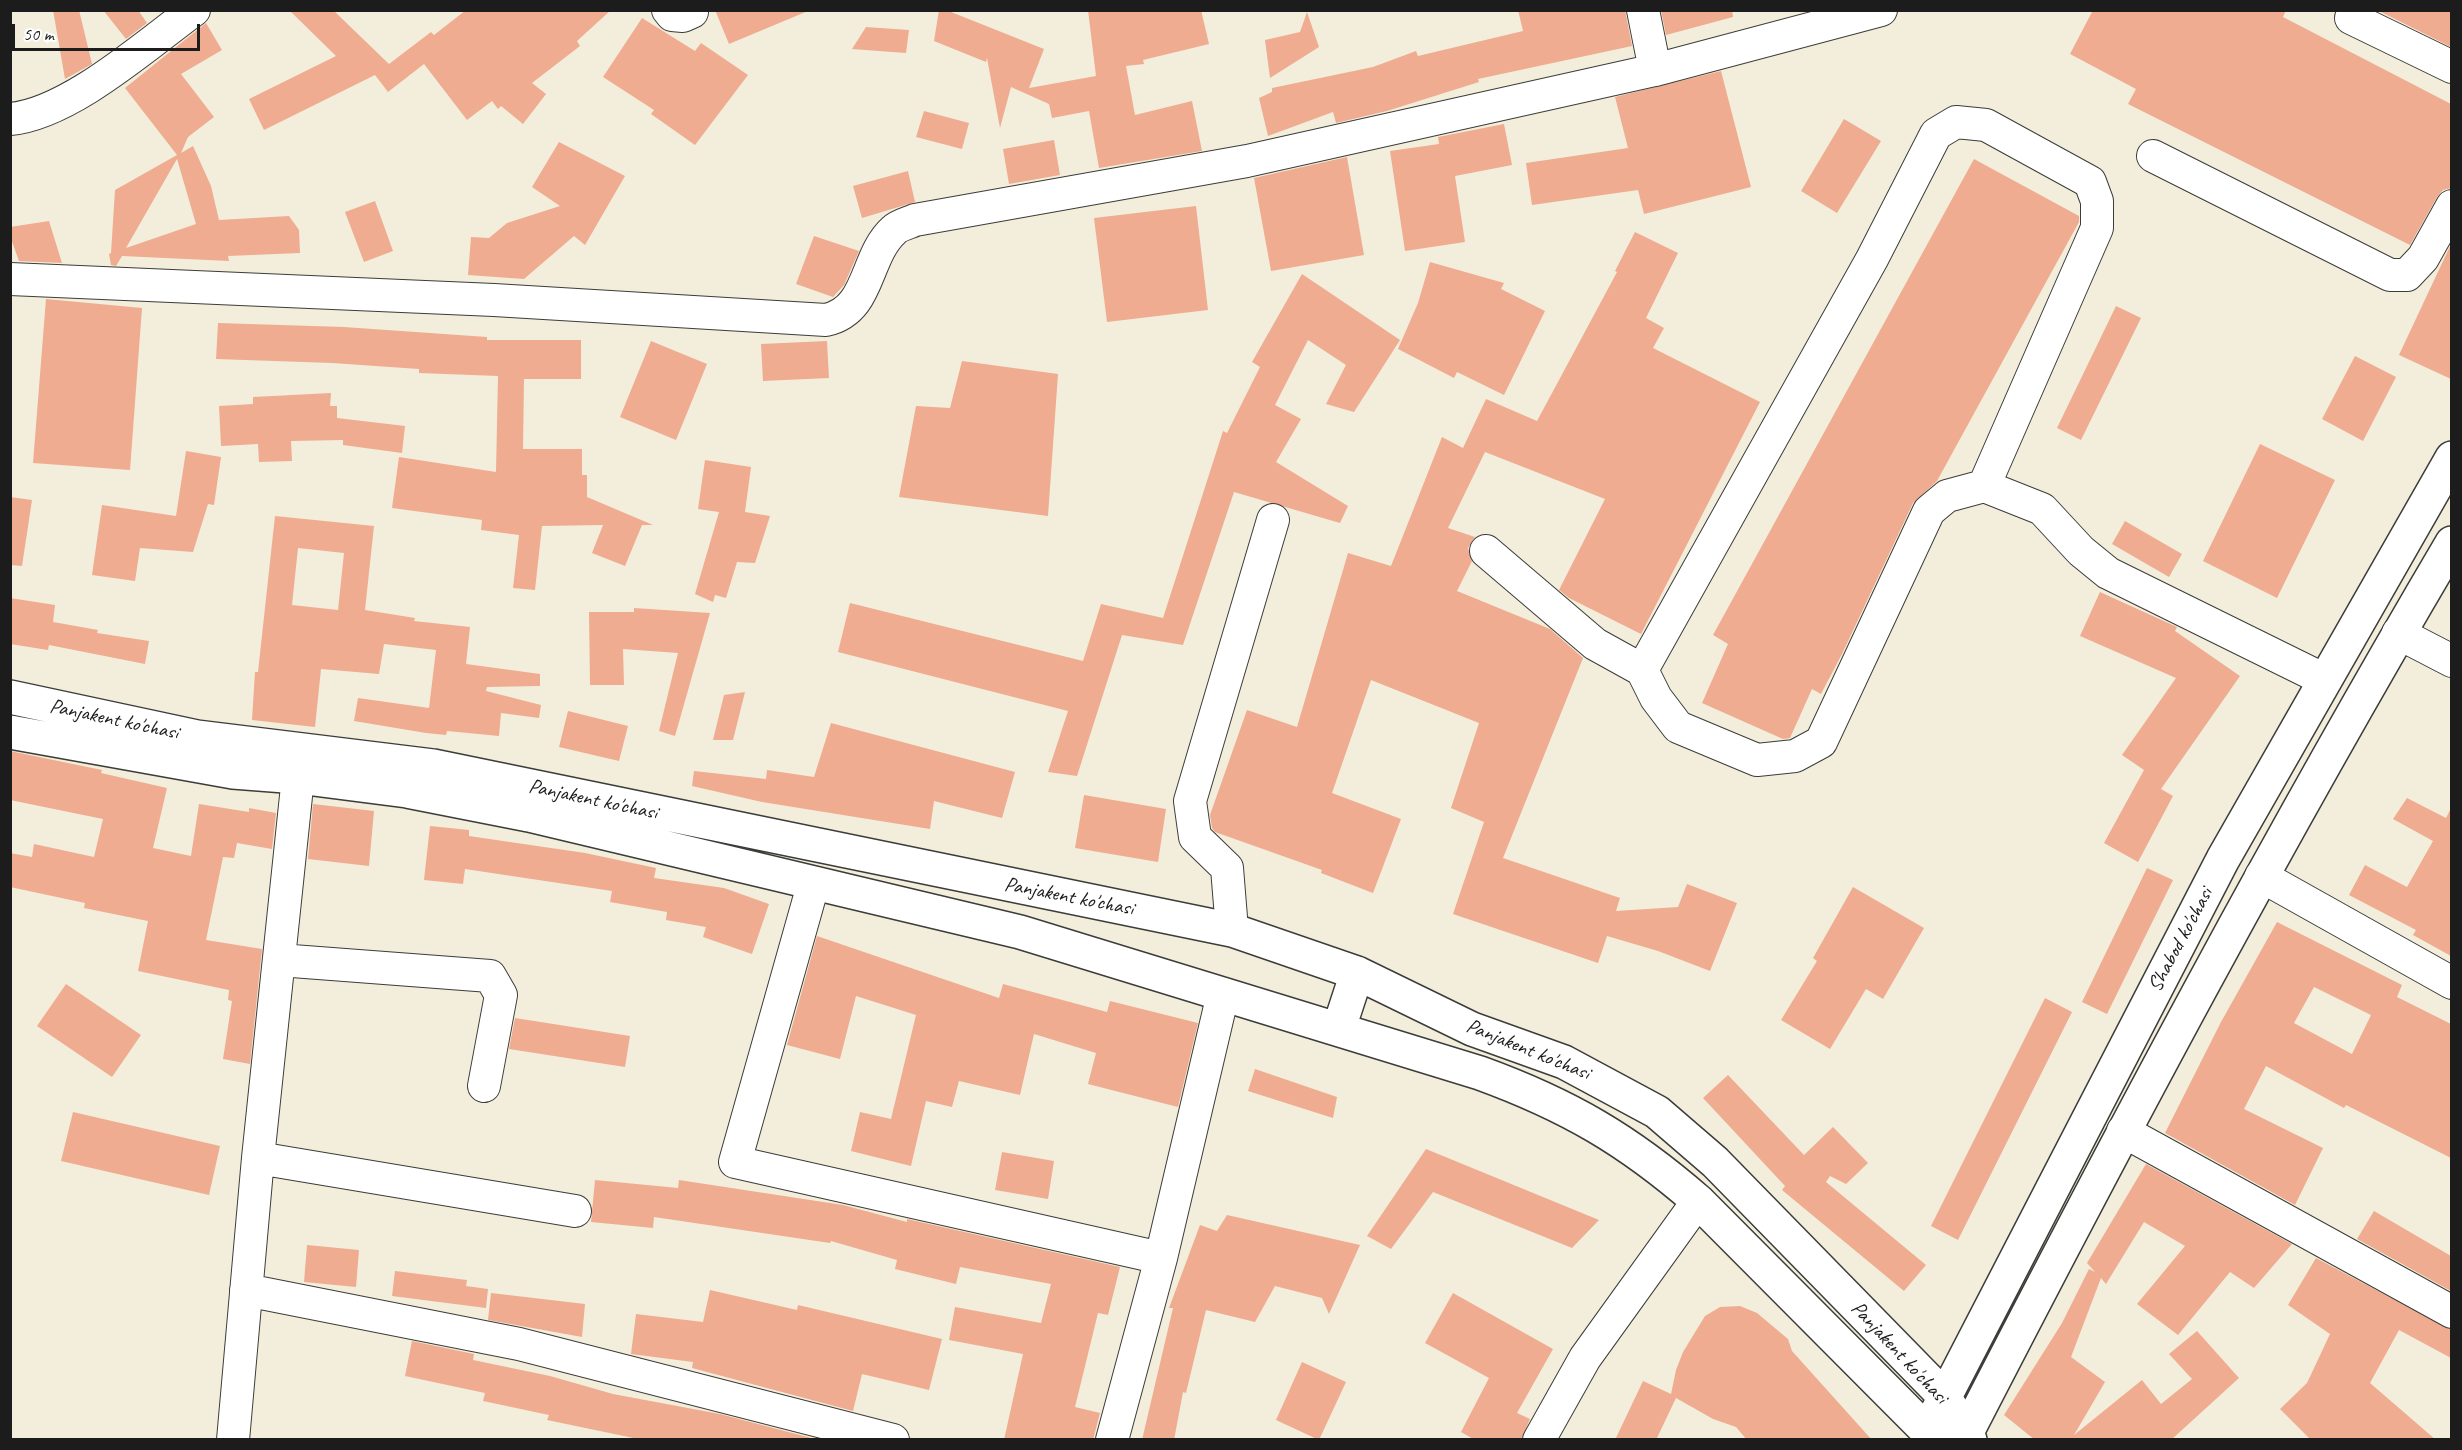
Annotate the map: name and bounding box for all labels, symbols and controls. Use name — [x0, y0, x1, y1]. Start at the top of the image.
scale bar — [15, 12, 202, 50]
text: 50 m — [23, 23, 54, 45]
street label: Panjakent ko'chasi — [47, 694, 181, 746]
street label: Panjakent ko'chasi — [526, 774, 660, 826]
street label: Panjakent ko'chasi — [1002, 872, 1136, 922]
street label: Shabod ko'chasi — [2143, 884, 2219, 996]
street label: Panjakent ko'chasi — [1462, 1014, 1594, 1086]
street label: Panjakent ko'chasi — [1845, 1296, 1953, 1410]

